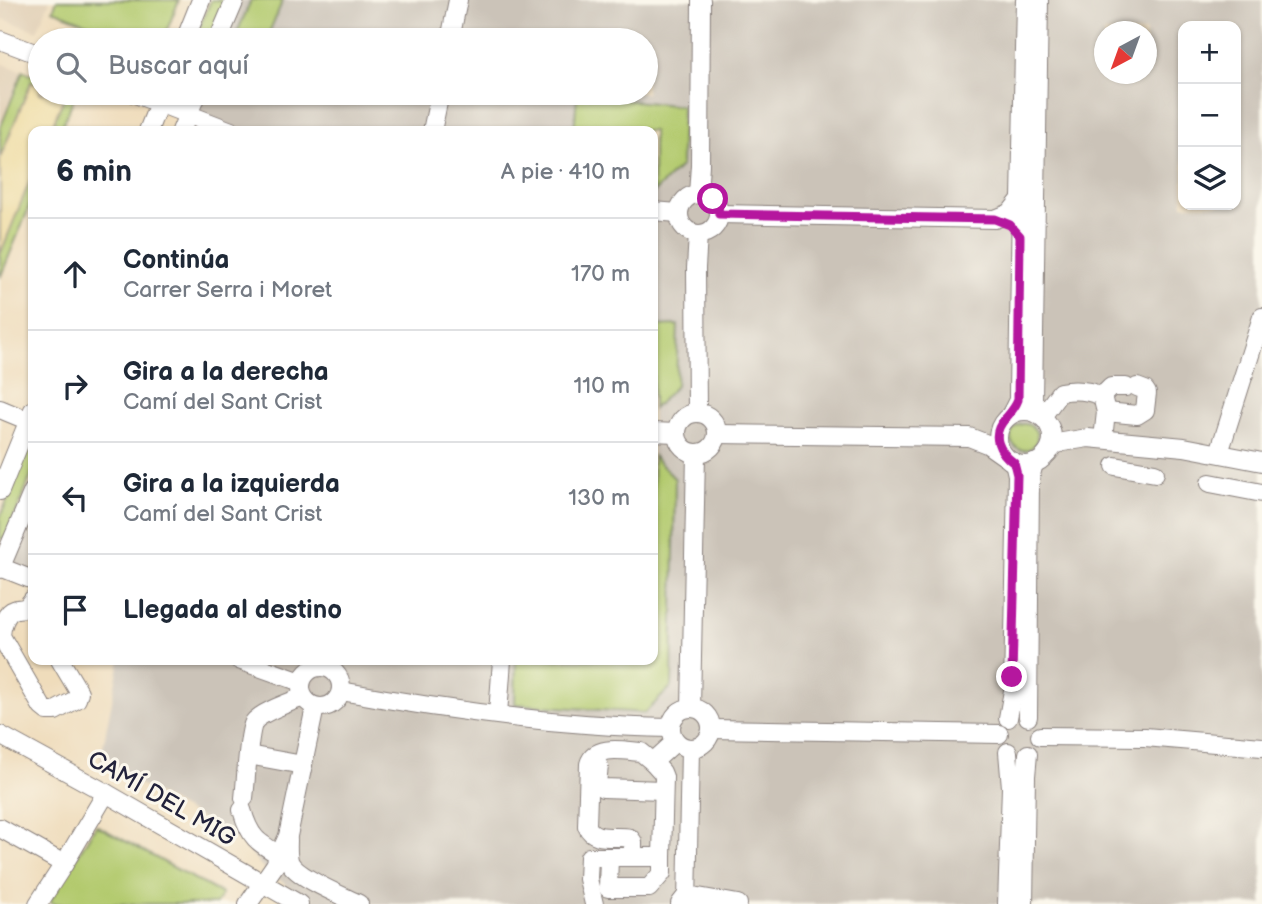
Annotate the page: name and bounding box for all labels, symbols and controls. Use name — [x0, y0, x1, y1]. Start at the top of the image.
north arrow — [1094, 21, 1157, 84]
map controls — [1178, 21, 1241, 210]
button: + — [1178, 21, 1241, 84]
search box — [28, 28, 658, 105]
icon: search — [52, 48, 90, 86]
text: Buscar aquí — [108, 51, 249, 82]
button: − — [1178, 84, 1241, 147]
button: layers — [1178, 147, 1241, 210]
text: 6 min — [56, 154, 132, 190]
text: A pie · 410 m — [501, 158, 630, 186]
route start — [697, 183, 728, 214]
text: Continúa — [123, 245, 230, 276]
icon: ahead — [56, 255, 94, 293]
text: 170 m — [571, 260, 630, 288]
text: Carrer Serra i Moret — [123, 276, 332, 304]
text: Gira a la derecha — [123, 357, 329, 388]
icon: right — [56, 367, 94, 405]
text: 110 m — [573, 372, 630, 400]
text: Camí del Sant Crist — [123, 388, 322, 416]
text: Gira a la izquierda — [123, 469, 340, 500]
icon: left — [56, 479, 94, 517]
text: 130 m — [568, 484, 630, 512]
text: Camí del Sant Crist — [123, 500, 322, 528]
icon: arrive — [56, 591, 94, 629]
text: Llegada al destino — [123, 595, 342, 626]
route end — [996, 661, 1027, 692]
street label: CAMÍ DEL MIG — [83, 743, 241, 853]

